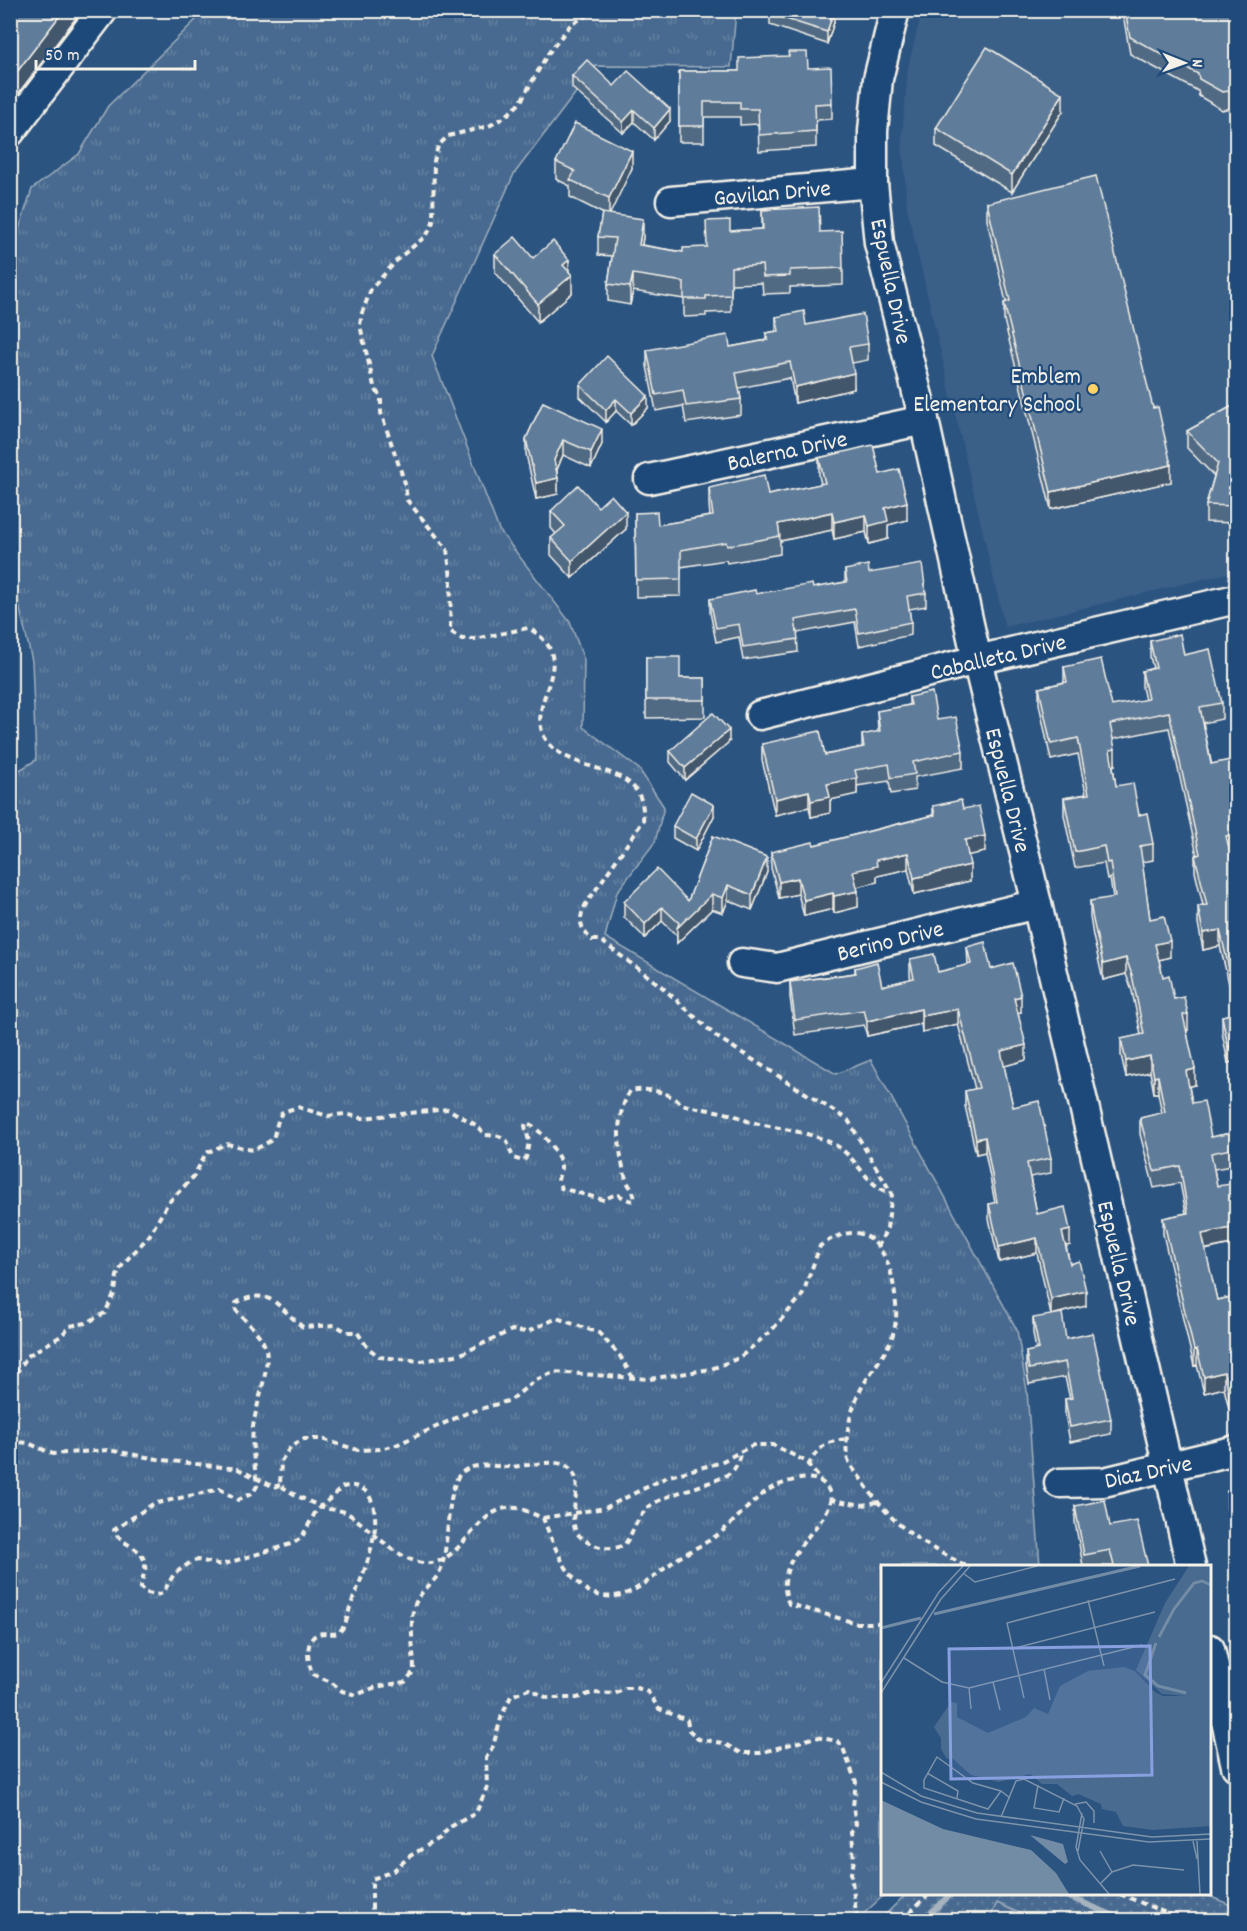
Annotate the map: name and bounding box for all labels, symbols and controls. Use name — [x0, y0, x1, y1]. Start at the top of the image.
scale bar — [36, 33, 195, 71]
north arrow — [1154, 33, 1214, 93]
text: 50 m — [45, 44, 80, 69]
text: N — [1185, 59, 1208, 67]
street label: Gavilan Drive — [712, 173, 832, 217]
street label: Espuella Drive — [859, 216, 919, 347]
place label: Emblem Elementary School — [913, 361, 1081, 423]
marker: Emblem Elementary School — [1086, 382, 1100, 396]
street label: Balerna Drive — [724, 424, 851, 482]
street label: Caballeta Drive — [927, 627, 1070, 691]
street label: Espuella Drive — [974, 725, 1038, 857]
street label: Berino Drive — [834, 913, 948, 973]
street label: Espuella Drive — [1086, 1198, 1148, 1330]
street label: Diaz Drive — [1102, 1448, 1196, 1500]
inset map — [881, 1565, 1211, 1895]

